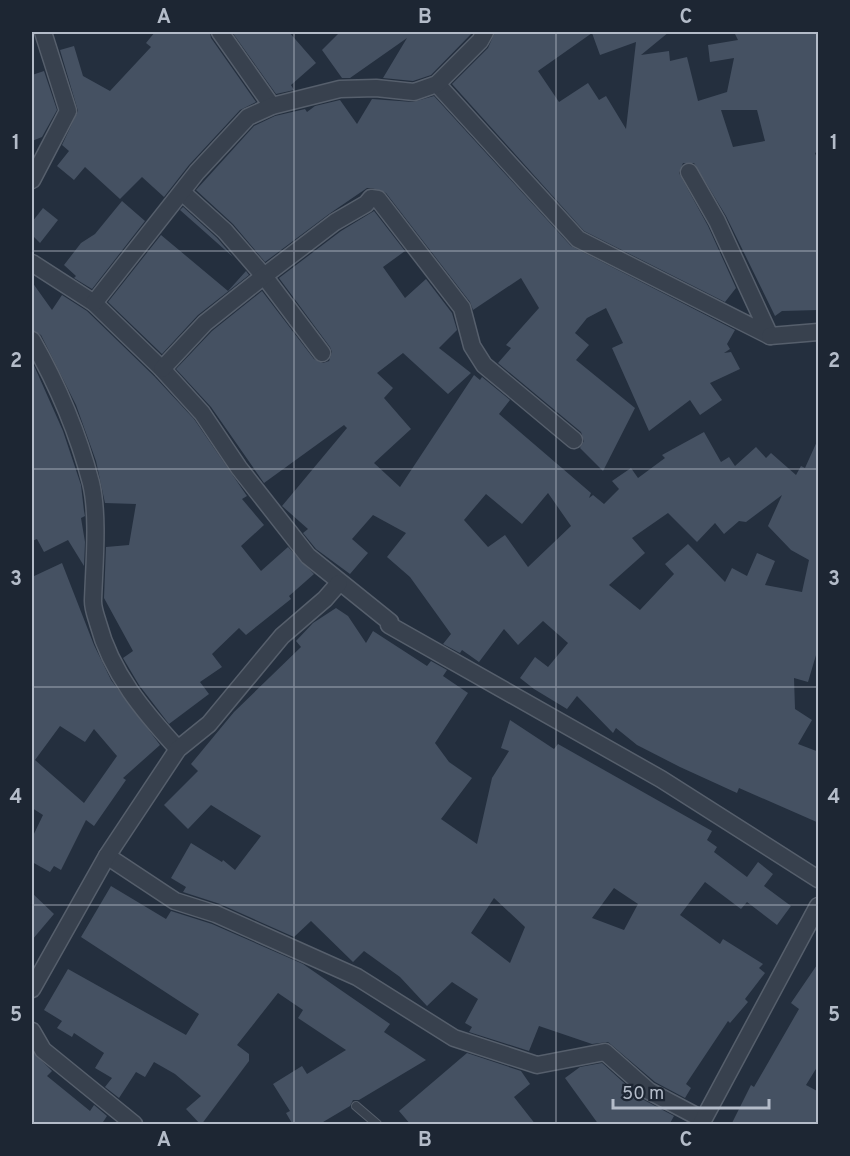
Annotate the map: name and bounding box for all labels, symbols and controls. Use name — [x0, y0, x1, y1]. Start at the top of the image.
text: A — [157, 5, 171, 31]
text: B — [418, 5, 432, 31]
text: C — [680, 5, 692, 31]
text: 1 — [12, 131, 20, 157]
text: 1 — [830, 131, 838, 157]
text: 2 — [10, 349, 22, 375]
text: 2 — [828, 349, 840, 375]
text: 3 — [10, 567, 22, 593]
text: 3 — [828, 567, 840, 593]
text: 4 — [10, 785, 22, 811]
text: 4 — [828, 785, 840, 811]
text: 5 — [10, 1003, 22, 1029]
text: 5 — [828, 1003, 840, 1029]
scale bar — [613, 1072, 769, 1110]
text: 50 m — [622, 1083, 664, 1106]
text: A — [157, 1128, 171, 1154]
text: B — [418, 1128, 432, 1154]
text: C — [680, 1128, 692, 1154]

